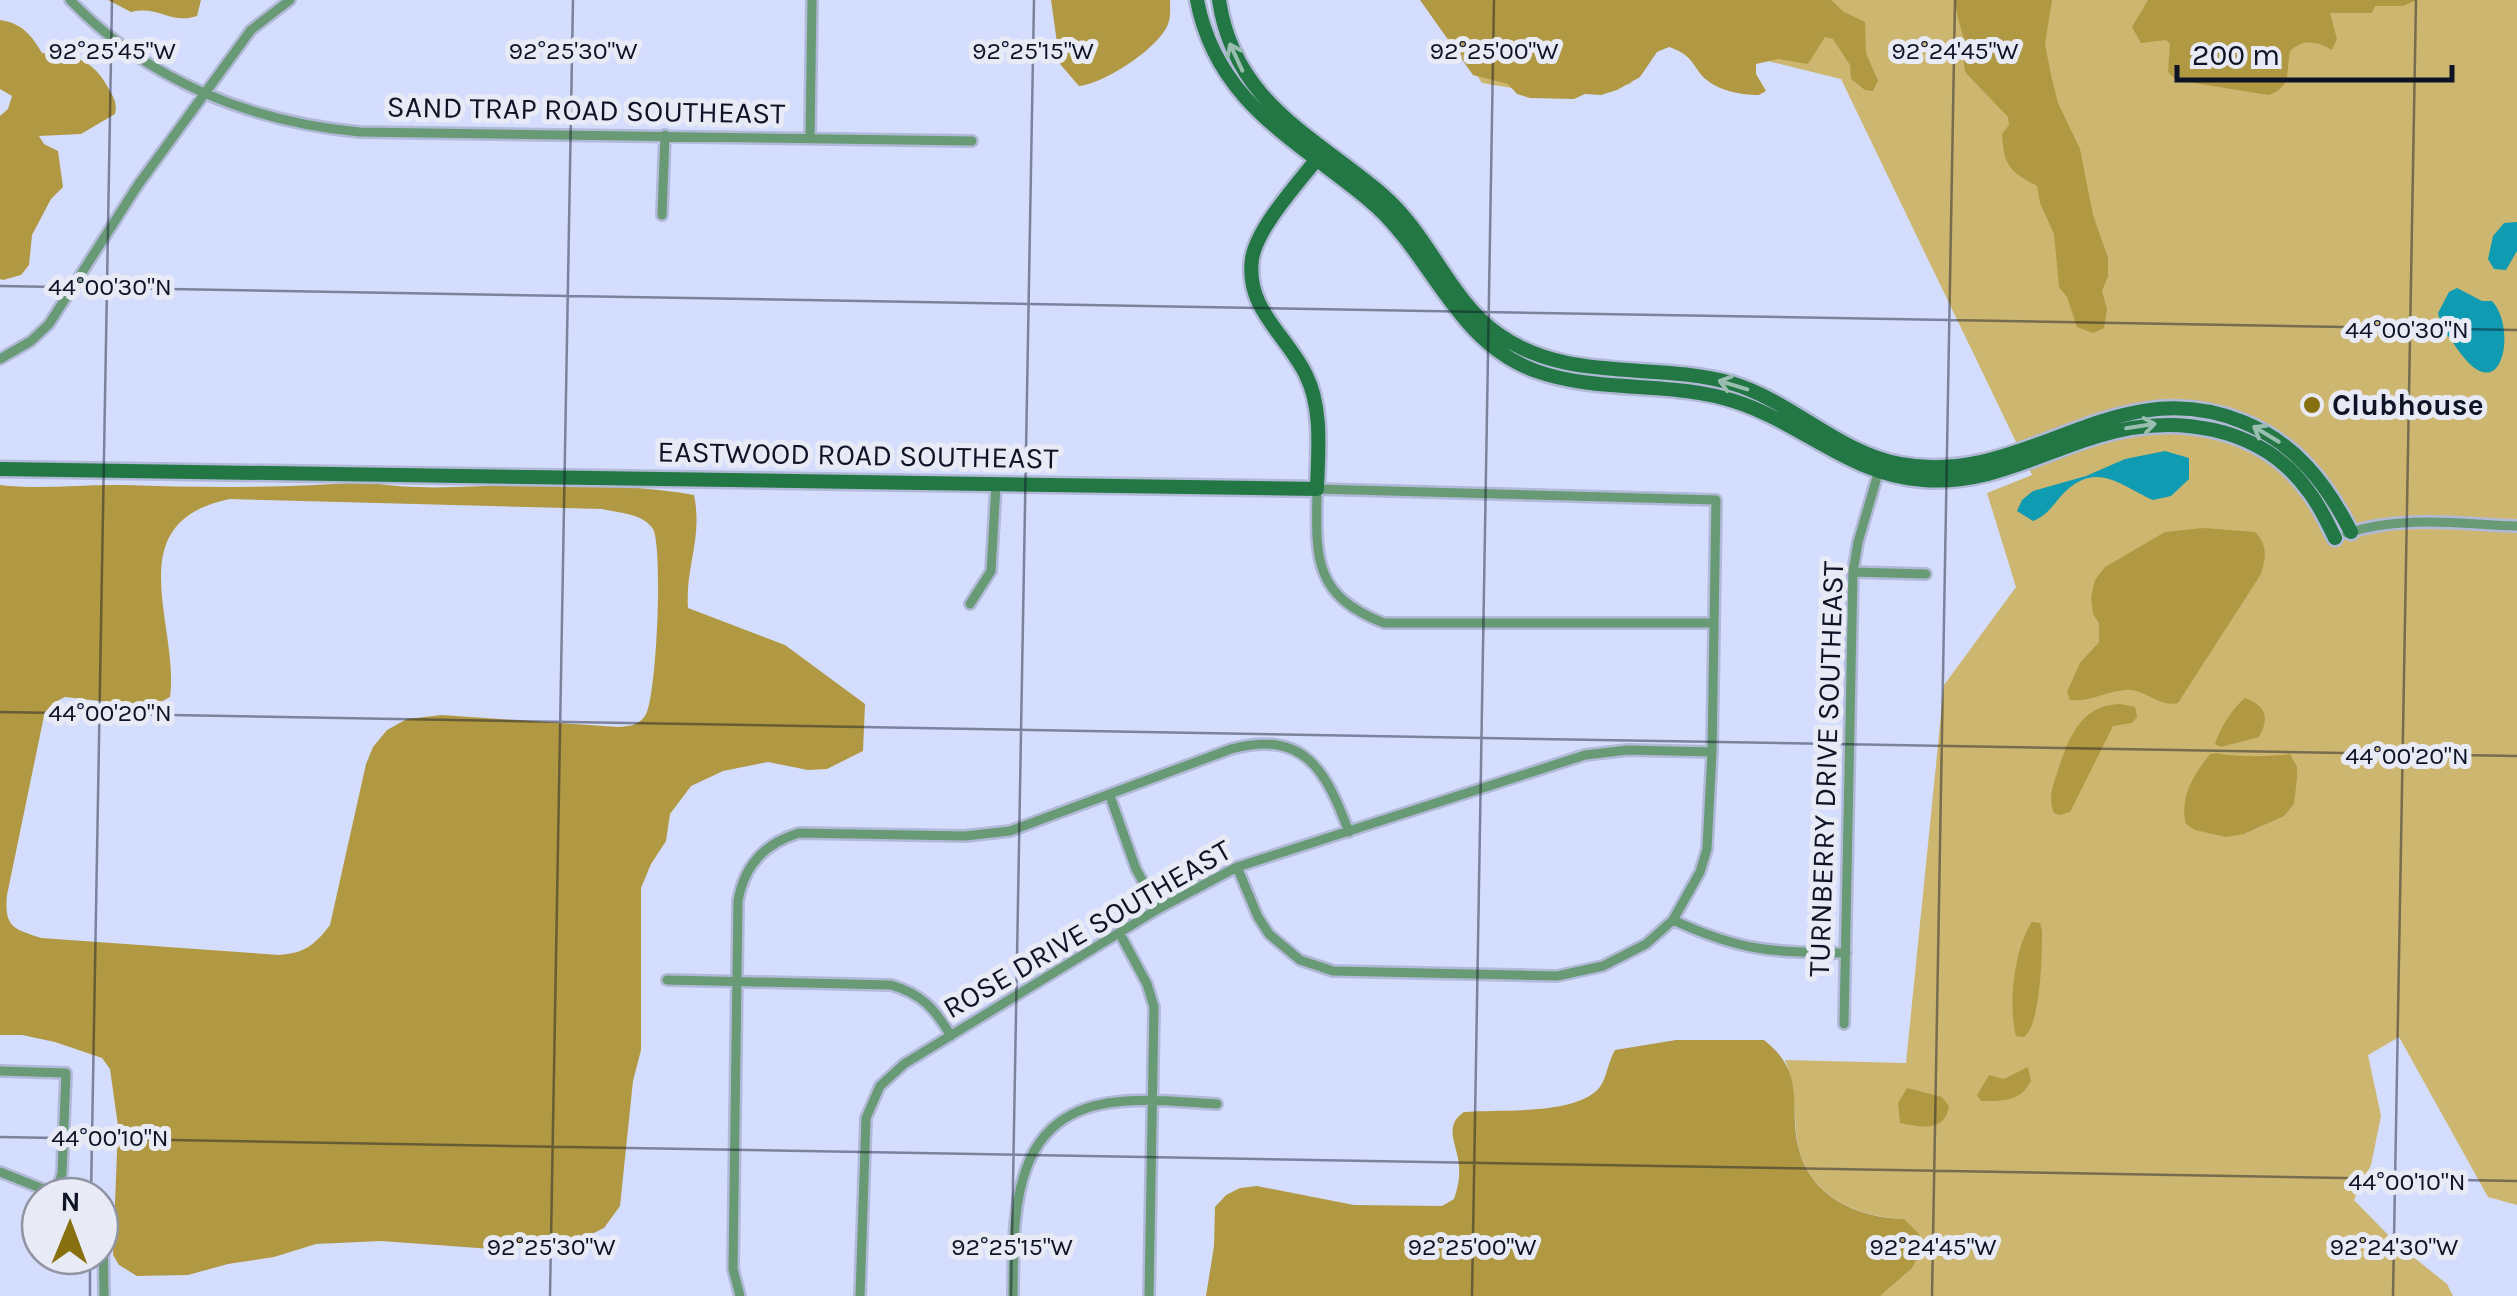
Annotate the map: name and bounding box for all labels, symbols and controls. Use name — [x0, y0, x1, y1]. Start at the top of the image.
scale bar — [2177, 20, 2452, 82]
text: 92°25'45"W — [48, 36, 176, 65]
text: 92°25'30"W — [508, 36, 638, 65]
text: 92°25'15"W — [972, 36, 1094, 65]
text: 92°25'00"W — [1429, 36, 1559, 65]
text: 92°24'45"W — [1891, 36, 2019, 65]
text: 200 m — [2192, 37, 2280, 73]
one-way arrow — [1226, 42, 1244, 73]
street label: SAND TRAP ROAD SOUTHEAST — [386, 89, 786, 131]
text: 44°00'30"N — [48, 272, 172, 301]
text: 44°00'30"N — [2345, 315, 2469, 344]
one-way arrow — [1718, 375, 1750, 393]
place label: Clubhouse — [2332, 387, 2484, 423]
marker: Clubhouse — [2301, 394, 2323, 416]
one-way arrow — [2125, 416, 2157, 435]
one-way arrow — [2252, 424, 2281, 444]
street label: EASTWOOD ROAD SOUTHEAST — [657, 434, 1059, 476]
street label: TURNBERRY DRIVE SOUTHEAST — [1801, 560, 1851, 978]
text: 44°00'20"N — [48, 698, 172, 727]
text: 44°00'20"N — [2345, 741, 2469, 770]
street label: ROSE DRIVE SOUTHEAST — [937, 832, 1237, 1026]
text: 44°00'10"N — [51, 1123, 169, 1152]
text: 44°00'10"N — [2348, 1167, 2466, 1196]
north arrow — [20, 1176, 120, 1276]
text: N — [60, 1185, 81, 1218]
text: 92°25'30"W — [486, 1232, 616, 1261]
text: 92°25'15"W — [951, 1232, 1073, 1261]
text: 92°25'00"W — [1407, 1232, 1537, 1261]
text: 92°24'45"W — [1869, 1232, 1997, 1261]
text: 92°24'30"W — [2330, 1232, 2458, 1261]

